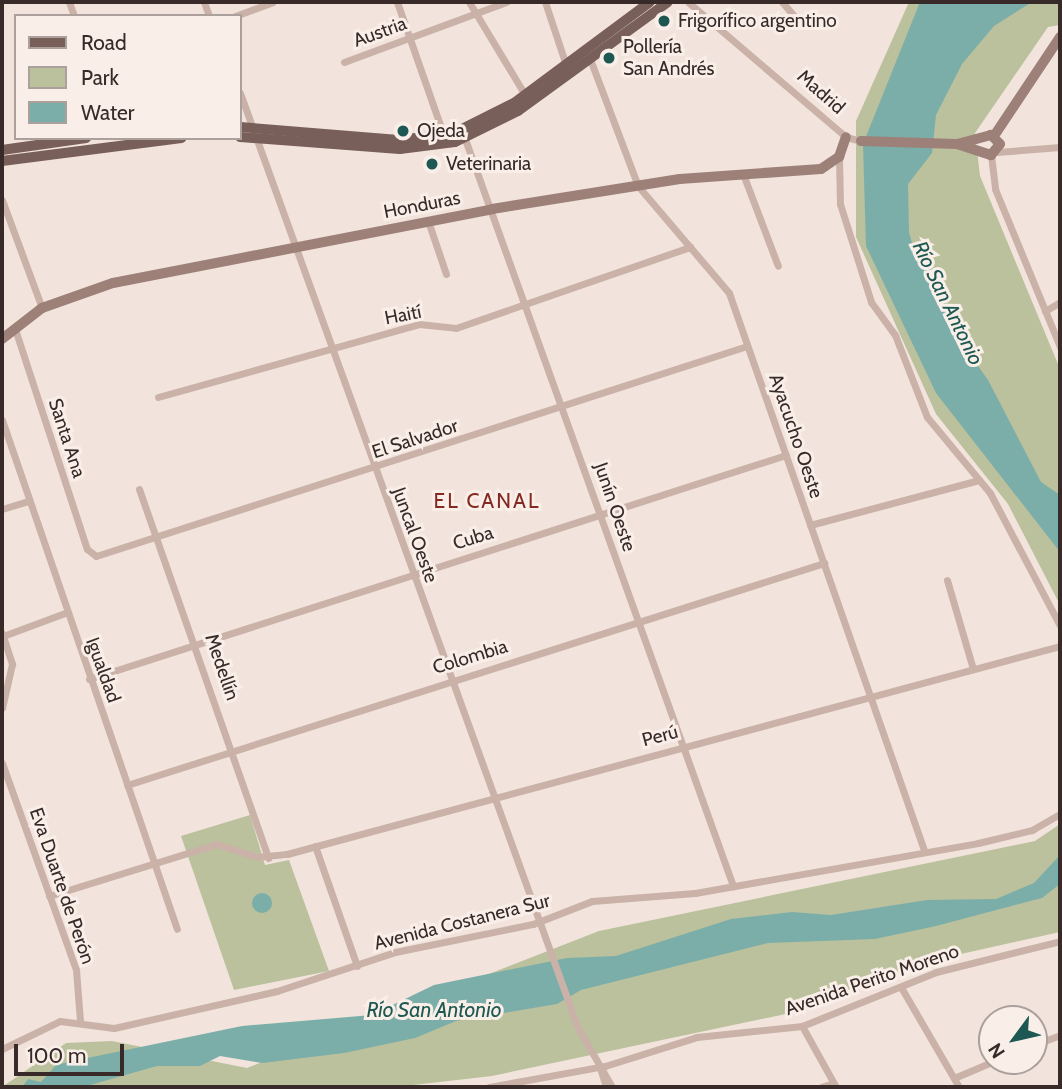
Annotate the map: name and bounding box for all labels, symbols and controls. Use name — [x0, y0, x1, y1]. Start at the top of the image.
place label: Frigorífico argentino — [678, 10, 837, 32]
street label: Austria — [350, 12, 410, 52]
marker: Frigorífico argentino — [656, 13, 672, 29]
legend — [14, 14, 242, 140]
text: Road — [81, 30, 127, 55]
place label: Pollería San Andrés — [623, 36, 714, 80]
marker: Pollería San Andrés — [601, 50, 617, 66]
text: Park — [81, 65, 119, 90]
street label: Madrid — [793, 65, 849, 119]
text: Water — [81, 100, 134, 125]
place label: Ojeda — [417, 120, 465, 142]
marker: Ojeda — [395, 123, 411, 139]
place label: Veterinaria — [446, 153, 531, 175]
marker: Veterinaria — [424, 156, 440, 172]
street label: Honduras — [382, 186, 462, 224]
water label: Río San Antonio — [907, 237, 989, 369]
street label: Haití — [383, 300, 423, 330]
street label: Ayacucho Oeste — [764, 371, 828, 501]
street label: Santa Ana — [43, 396, 91, 480]
street label: El Salvador — [369, 414, 461, 464]
street label: Junín Oeste — [589, 460, 641, 554]
street label: Juncal Oeste — [387, 484, 443, 586]
district label: EL CANAL — [435, 488, 539, 514]
street label: Cuba — [450, 521, 496, 555]
street label: Medellín — [200, 631, 244, 703]
street label: Igualdad — [81, 634, 125, 706]
street label: Colombia — [430, 635, 510, 679]
street label: Perú — [640, 720, 680, 752]
street label: Eva Duarte de Perón — [25, 805, 99, 967]
street label: Avenida Costanera Sur — [372, 889, 552, 955]
street label: Avenida Perito Moreno — [782, 940, 962, 1020]
water label: Río San Antonio — [367, 997, 501, 1023]
north arrow — [978, 1005, 1048, 1075]
scale bar — [18, 1030, 128, 1074]
text: N — [983, 1039, 1010, 1063]
text: 100 m — [27, 1043, 86, 1068]

